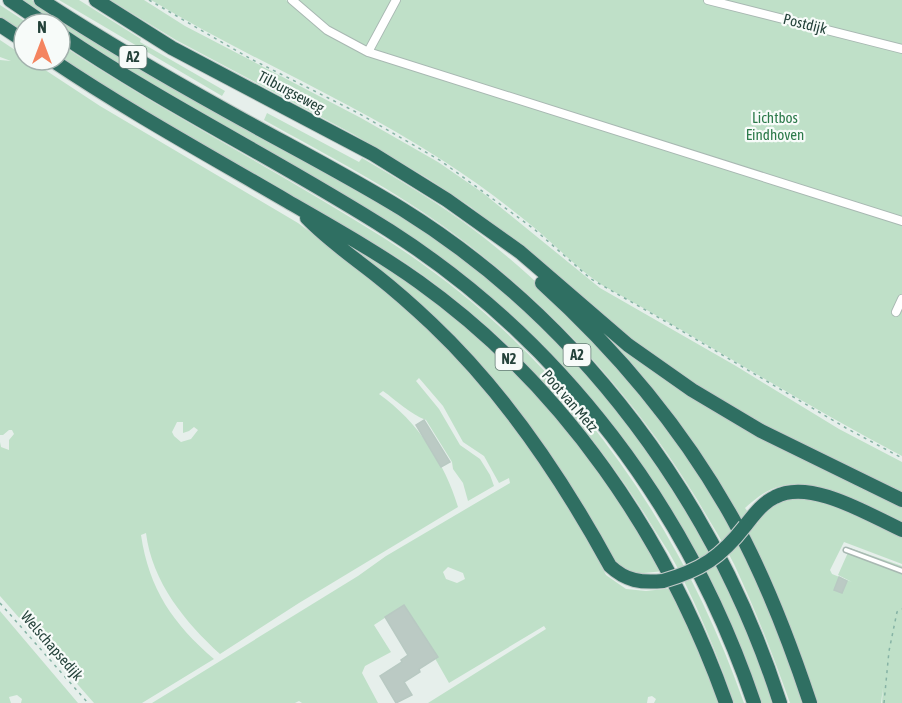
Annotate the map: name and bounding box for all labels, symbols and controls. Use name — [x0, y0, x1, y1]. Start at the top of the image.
street label: Postdijk — [782, 10, 829, 37]
north arrow — [12, 12, 72, 72]
text: N — [37, 18, 47, 36]
road number: A2 — [120, 46, 146, 68]
street label: Tilburgseweg — [255, 67, 328, 116]
park label: Lichtbos Eindhoven — [746, 109, 804, 143]
road number: A2 — [564, 344, 590, 366]
road number: N2 — [496, 348, 522, 370]
street label: Poot van Metz — [539, 366, 602, 436]
street label: Welschapsedijk — [18, 608, 87, 684]

